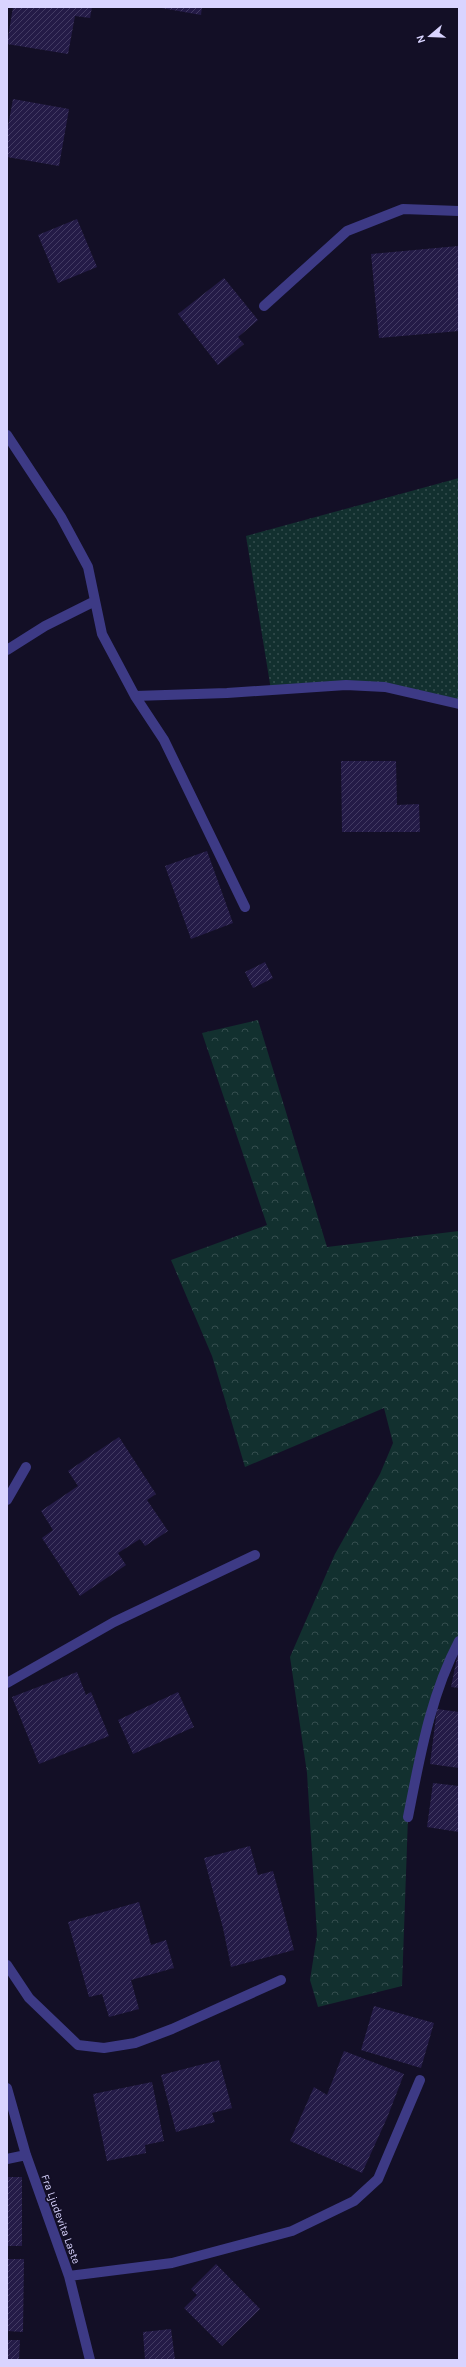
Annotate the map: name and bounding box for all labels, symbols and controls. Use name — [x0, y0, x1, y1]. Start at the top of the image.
north arrow — [410, 16, 450, 56]
text: N — [414, 33, 428, 45]
street label: Fra Ljudevita Laste — [38, 2173, 83, 2266]

